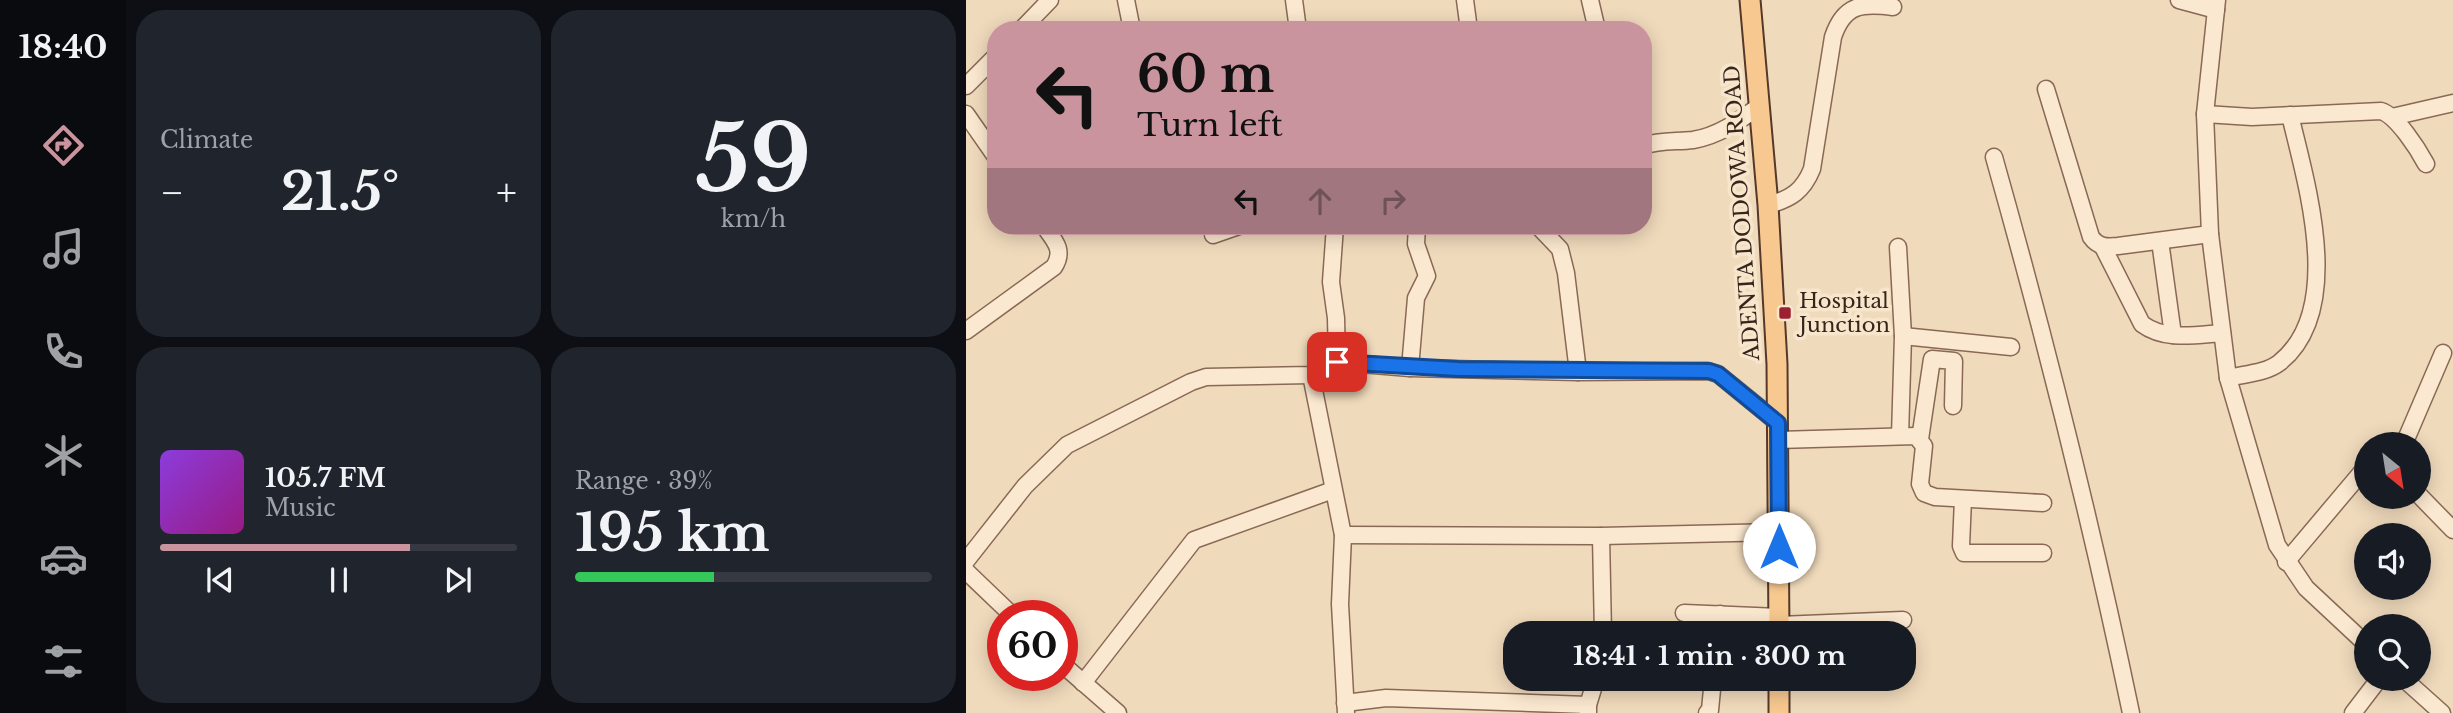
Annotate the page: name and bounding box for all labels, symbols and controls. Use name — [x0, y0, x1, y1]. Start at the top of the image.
text: 18:40 — [19, 27, 107, 67]
text: 60 m — [1137, 44, 1274, 105]
icon: left — [1022, 49, 1113, 140]
street label: ADENTA DODOWA ROAD — [1719, 64, 1765, 363]
text: 59 — [696, 103, 811, 216]
text: Turn left — [1137, 105, 1283, 145]
icon: directions — [39, 121, 88, 170]
text: Climate — [160, 126, 253, 154]
text: 21.5° — [281, 160, 399, 224]
text: − — [160, 169, 184, 216]
text: + — [496, 169, 517, 216]
icon: left — [1228, 182, 1266, 220]
icon: ahead — [1301, 182, 1339, 220]
icon: right — [1374, 182, 1412, 220]
text: km/h — [721, 205, 786, 233]
icon: music — [39, 224, 88, 273]
place label: Hospital Junction — [1796, 288, 1890, 338]
marker: Hospital Junction — [1777, 305, 1793, 321]
icon: phone — [39, 327, 88, 376]
pin — [1307, 332, 1367, 392]
icon: arrive — [1318, 343, 1356, 381]
icon: climate — [39, 431, 88, 480]
north arrow — [2354, 432, 2431, 509]
map controls — [2354, 432, 2431, 691]
text: 105.7 FM — [265, 462, 386, 494]
text: Range · 39% — [575, 467, 713, 495]
text: Music — [265, 494, 336, 522]
text: 195 km — [575, 501, 770, 565]
position arrow — [1742, 510, 1816, 584]
button: sound — [2354, 523, 2431, 600]
icon: car — [39, 534, 88, 583]
icon: previous — [201, 561, 239, 599]
icon: pause — [320, 561, 358, 599]
icon: next — [439, 561, 477, 599]
speed limit sign: 60 — [987, 600, 1078, 691]
button: search — [2354, 614, 2431, 691]
icon: filters — [39, 637, 88, 686]
text: 18:41 · 1 min · 300 m — [1573, 640, 1846, 672]

